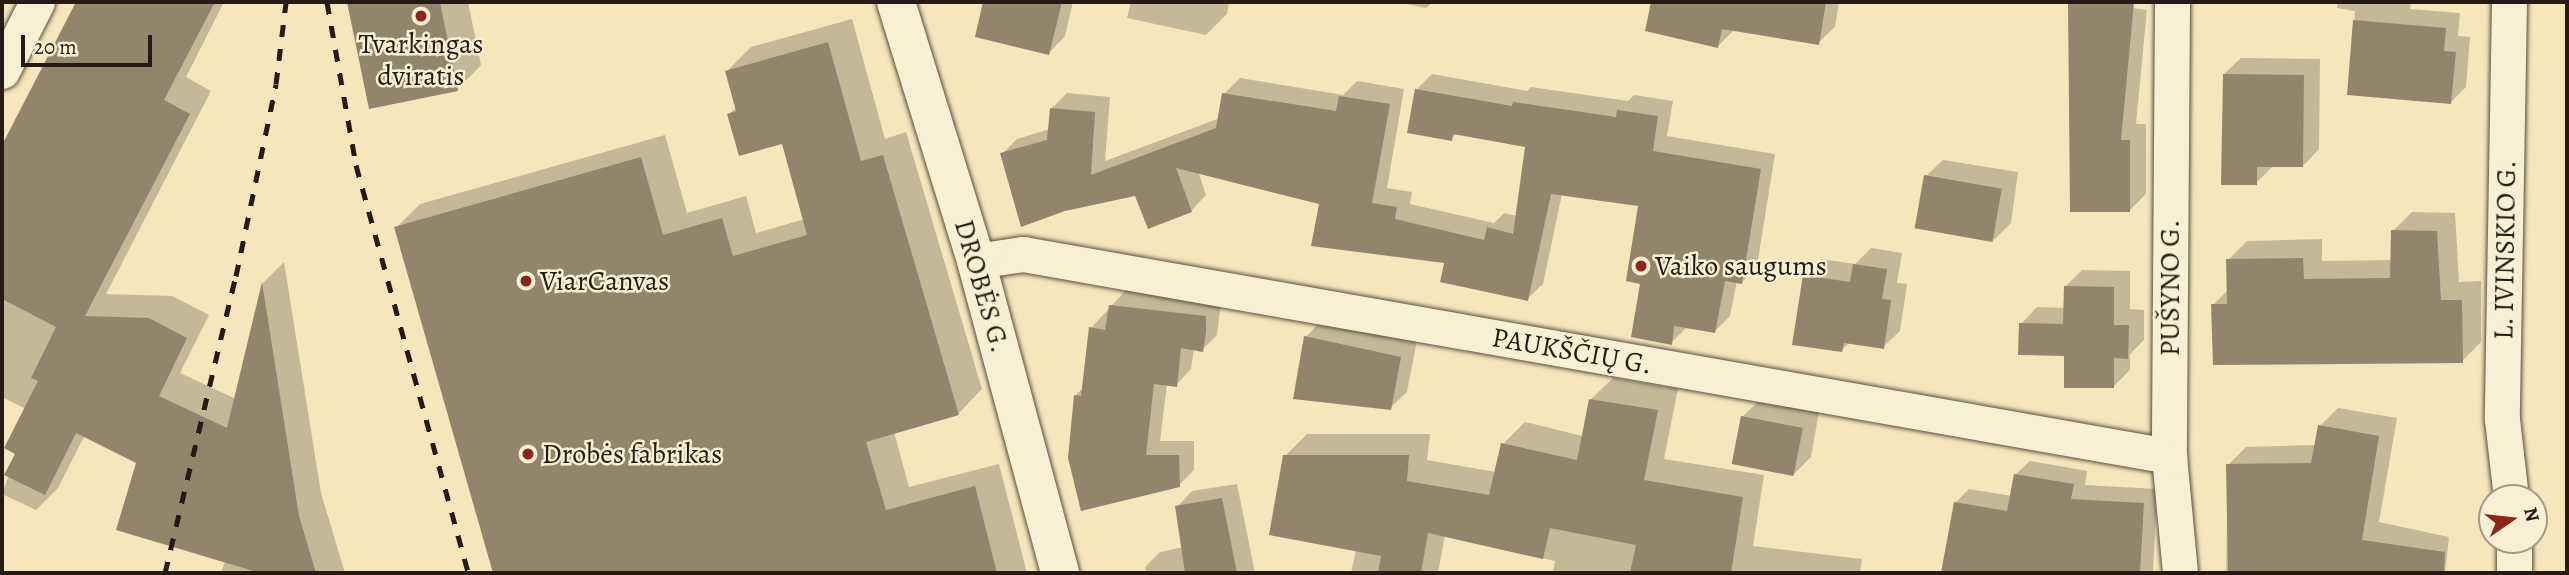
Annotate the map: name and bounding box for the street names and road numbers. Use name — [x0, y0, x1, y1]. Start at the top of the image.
street label: L. IVINSKIO G. — [2487, 160, 2523, 340]
street label: DROBĖS G. — [947, 216, 1017, 356]
street label: PUŠYNO G. — [2153, 220, 2187, 356]
street label: PAUKŠČIŲ G. — [1489, 320, 1655, 382]

